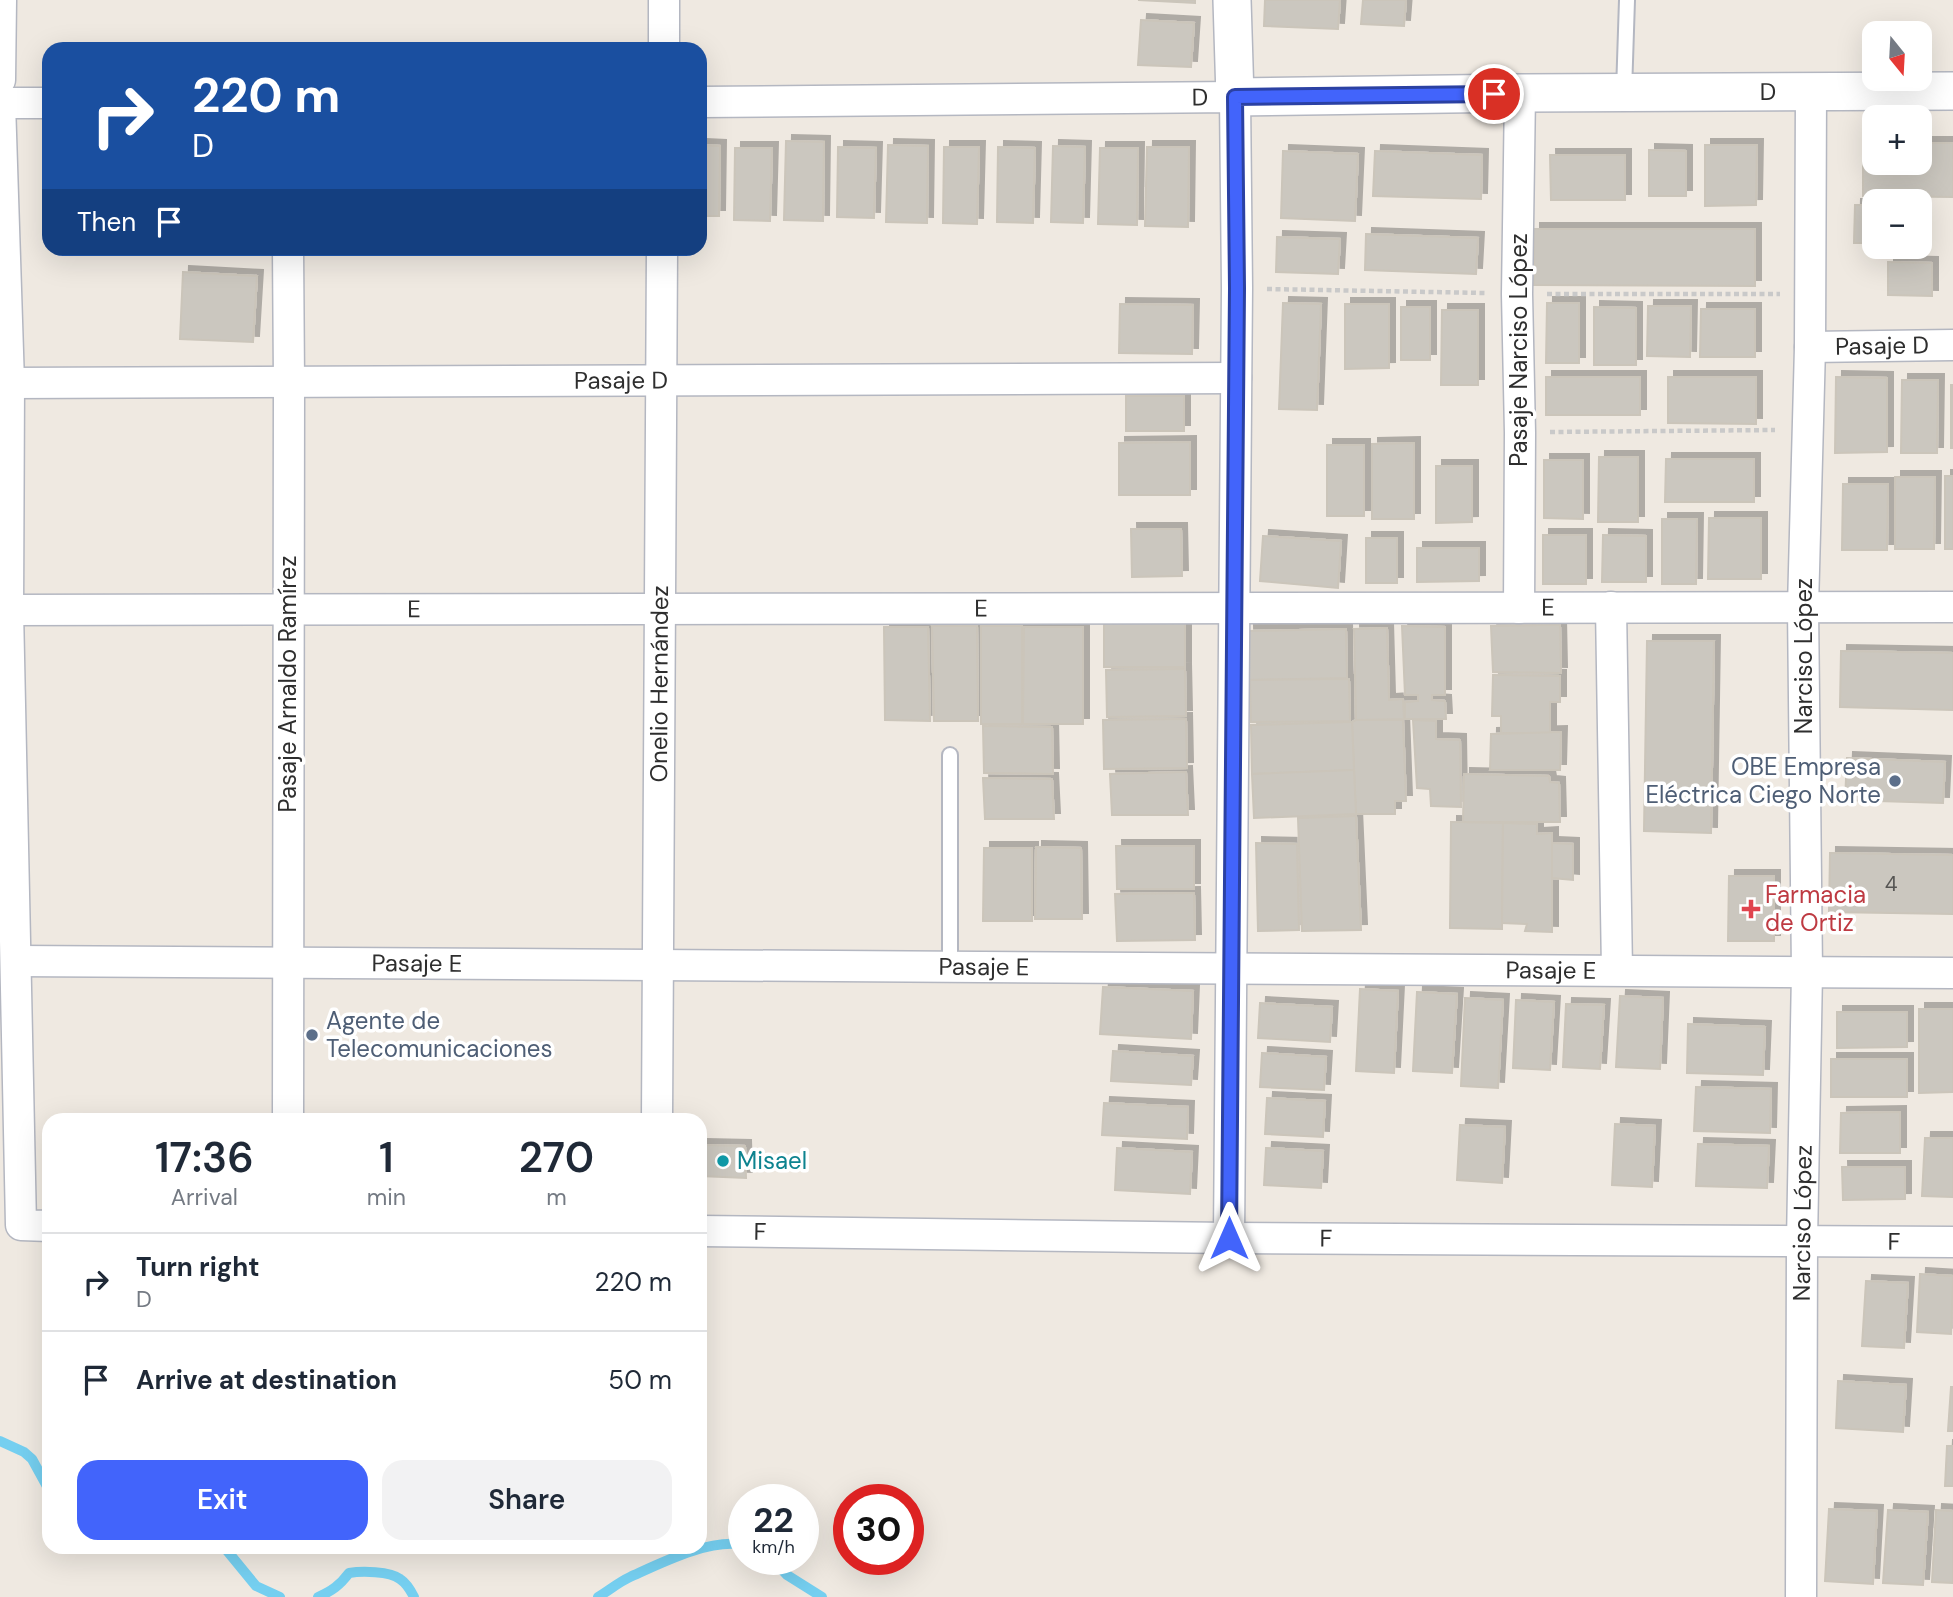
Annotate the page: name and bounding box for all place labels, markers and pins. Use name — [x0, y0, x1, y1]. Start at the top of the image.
pin — [1464, 64, 1524, 124]
place label: OBE Empresa Eléctrica Ciego Norte — [1645, 751, 1881, 810]
marker: OBE Empresa Eléctrica Ciego Norte — [1887, 773, 1903, 789]
place label: Farmacia de Ortiz — [1765, 879, 1866, 938]
marker: Farmacia de Ortiz — [1743, 901, 1759, 917]
place label: Agente de Telecomunicaciones — [326, 1005, 553, 1064]
marker: Agente de Telecomunicaciones — [304, 1027, 320, 1043]
place label: Misael — [737, 1145, 807, 1176]
marker: Misael — [715, 1153, 731, 1169]

